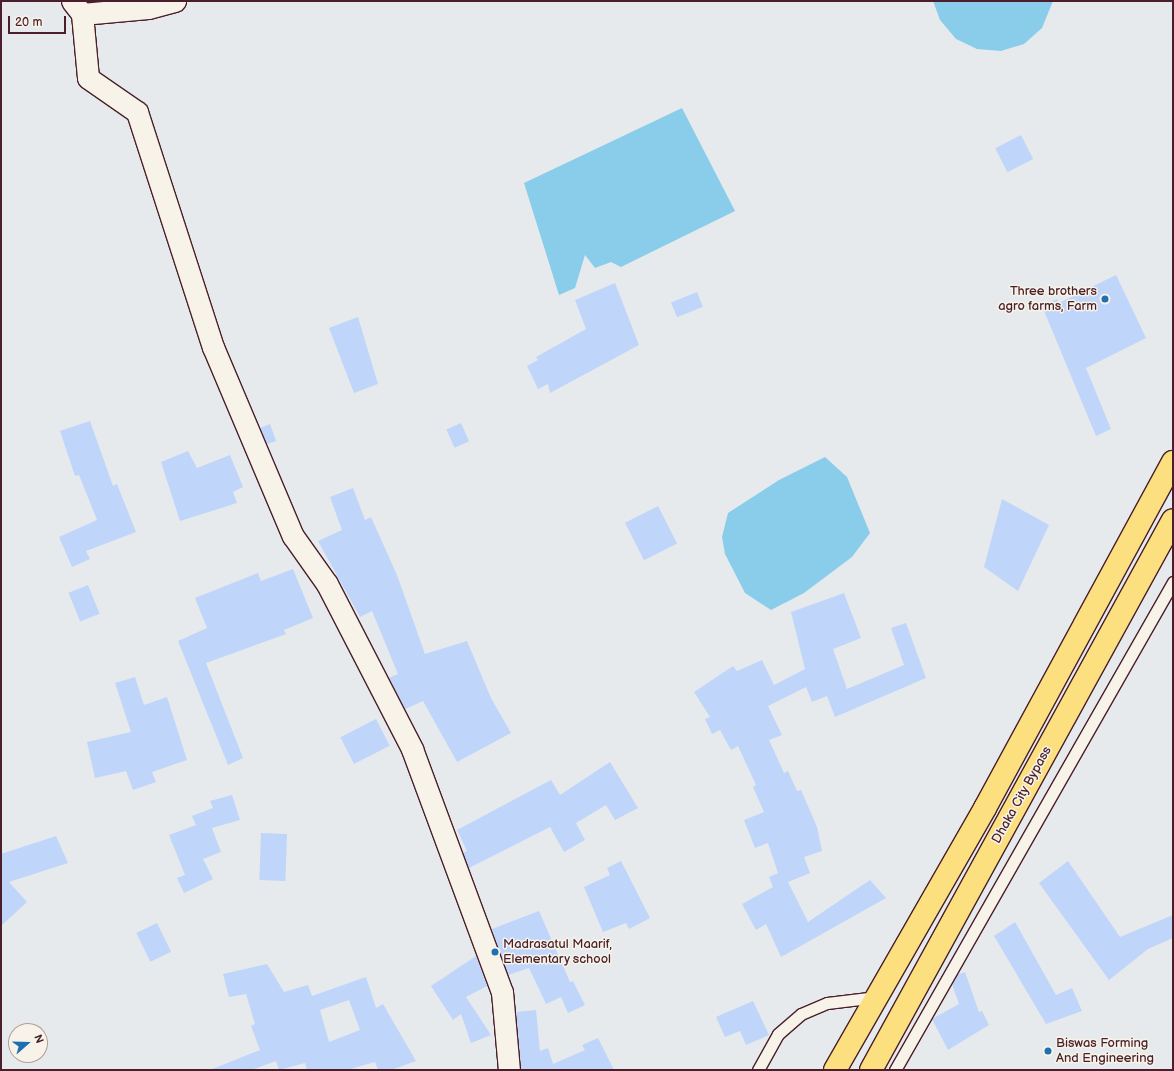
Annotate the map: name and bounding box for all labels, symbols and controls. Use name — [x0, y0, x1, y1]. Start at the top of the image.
scale bar — [10, 8, 68, 34]
text: 20 m — [15, 15, 42, 30]
place label: Three brothers agro farms, Farm — [998, 284, 1097, 315]
marker: Three brothers agro farms, Farm — [1100, 294, 1110, 304]
street label: Dhaka City Bypass — [989, 743, 1055, 847]
place label: Madrasatul Maarif, Elementary school — [503, 937, 612, 968]
marker: Madrasatul Maarif, Elementary school — [490, 947, 500, 957]
north arrow — [8, 1023, 48, 1063]
text: N — [31, 1033, 46, 1045]
place label: Biswas Forming And Engineering — [1056, 1036, 1154, 1067]
marker: Biswas Forming And Engineering — [1043, 1046, 1053, 1056]

